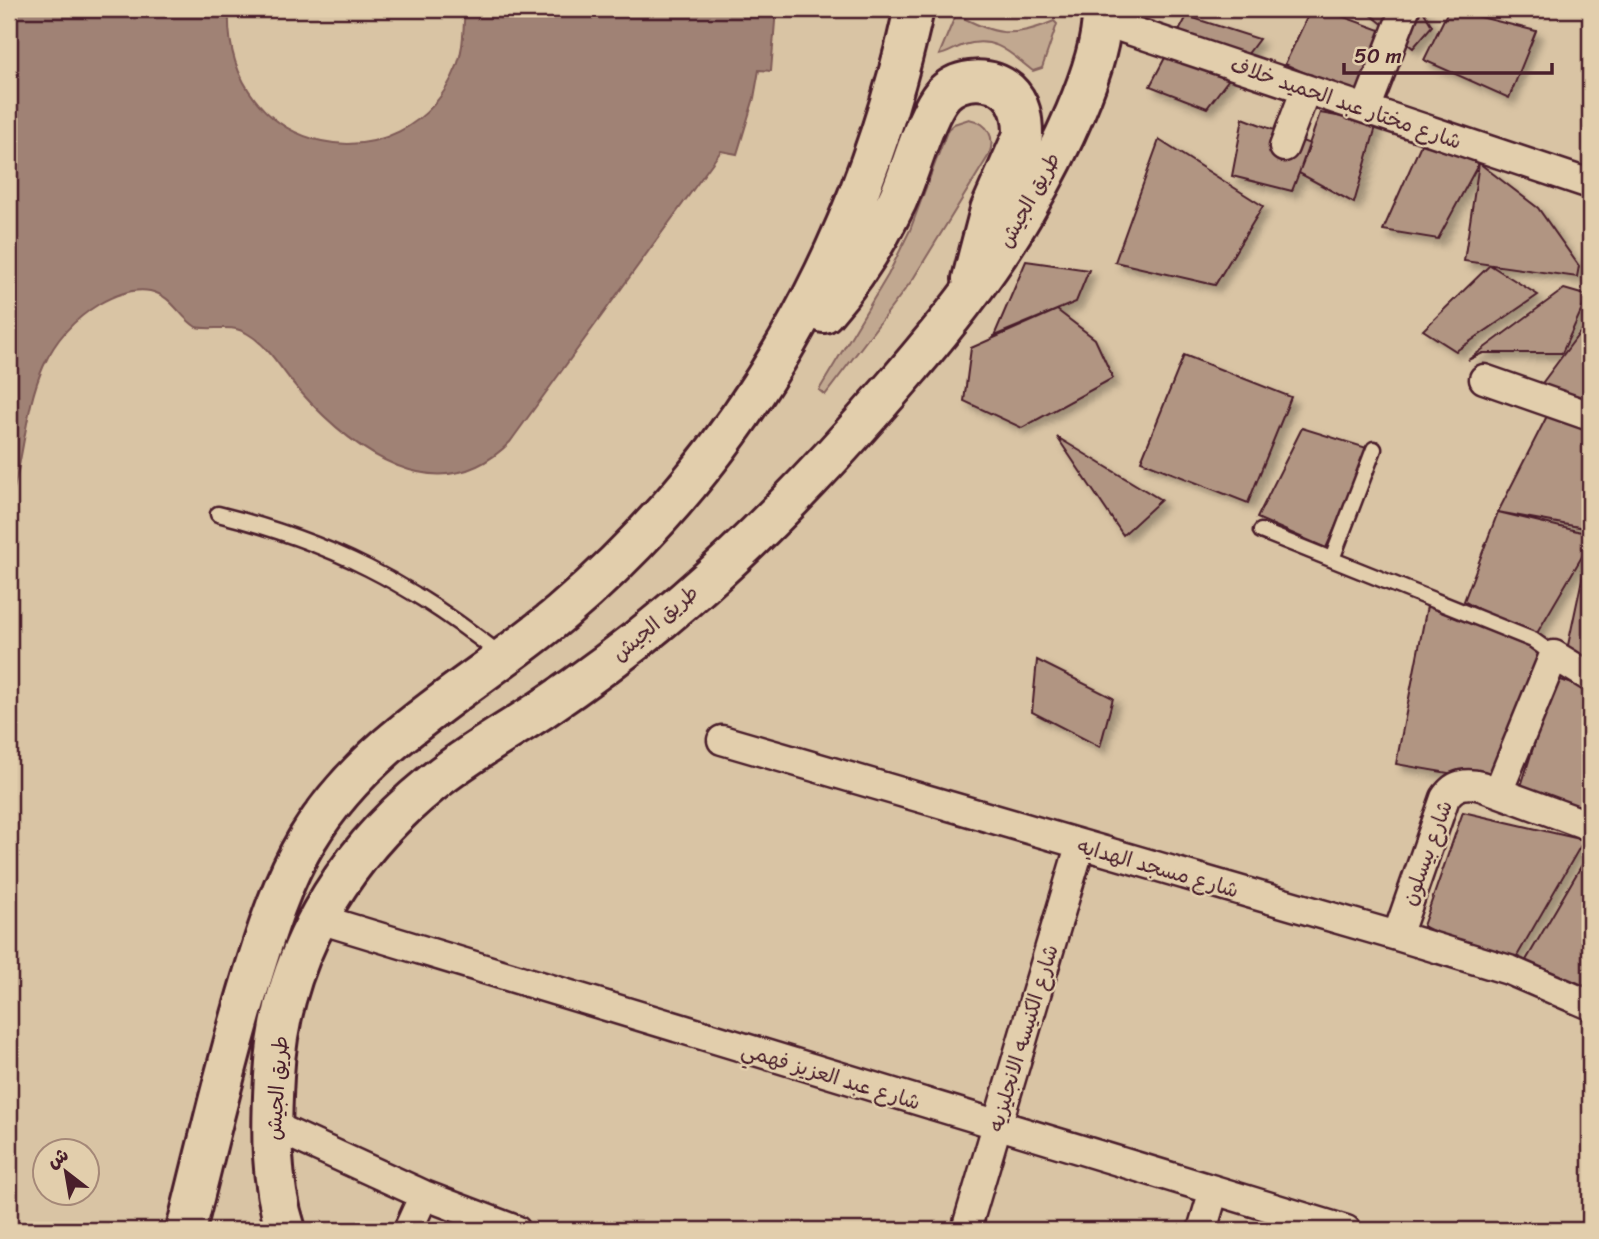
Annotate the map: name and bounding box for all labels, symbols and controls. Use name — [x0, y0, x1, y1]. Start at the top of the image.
scale bar — [1344, 32, 1552, 76]
text: 50 m — [1354, 37, 1402, 75]
street label: شارع مختار عبد الحميد خلاف — [1225, 46, 1467, 160]
street label: طريق الجيش — [987, 145, 1071, 255]
street label: طريق الجيش — [603, 575, 707, 671]
street label: شارع بيسلون — [1390, 795, 1464, 911]
street label: شارع مسجد الهدايه — [1073, 827, 1243, 909]
street label: شارع الكنيسه الانجليزيه — [976, 940, 1070, 1136]
street label: شارع عبد العزيز فهمي — [737, 1031, 925, 1121]
street label: طريق الجيش — [254, 1034, 300, 1142]
north arrow — [32, 1138, 102, 1208]
text: ش — [40, 1138, 75, 1177]

